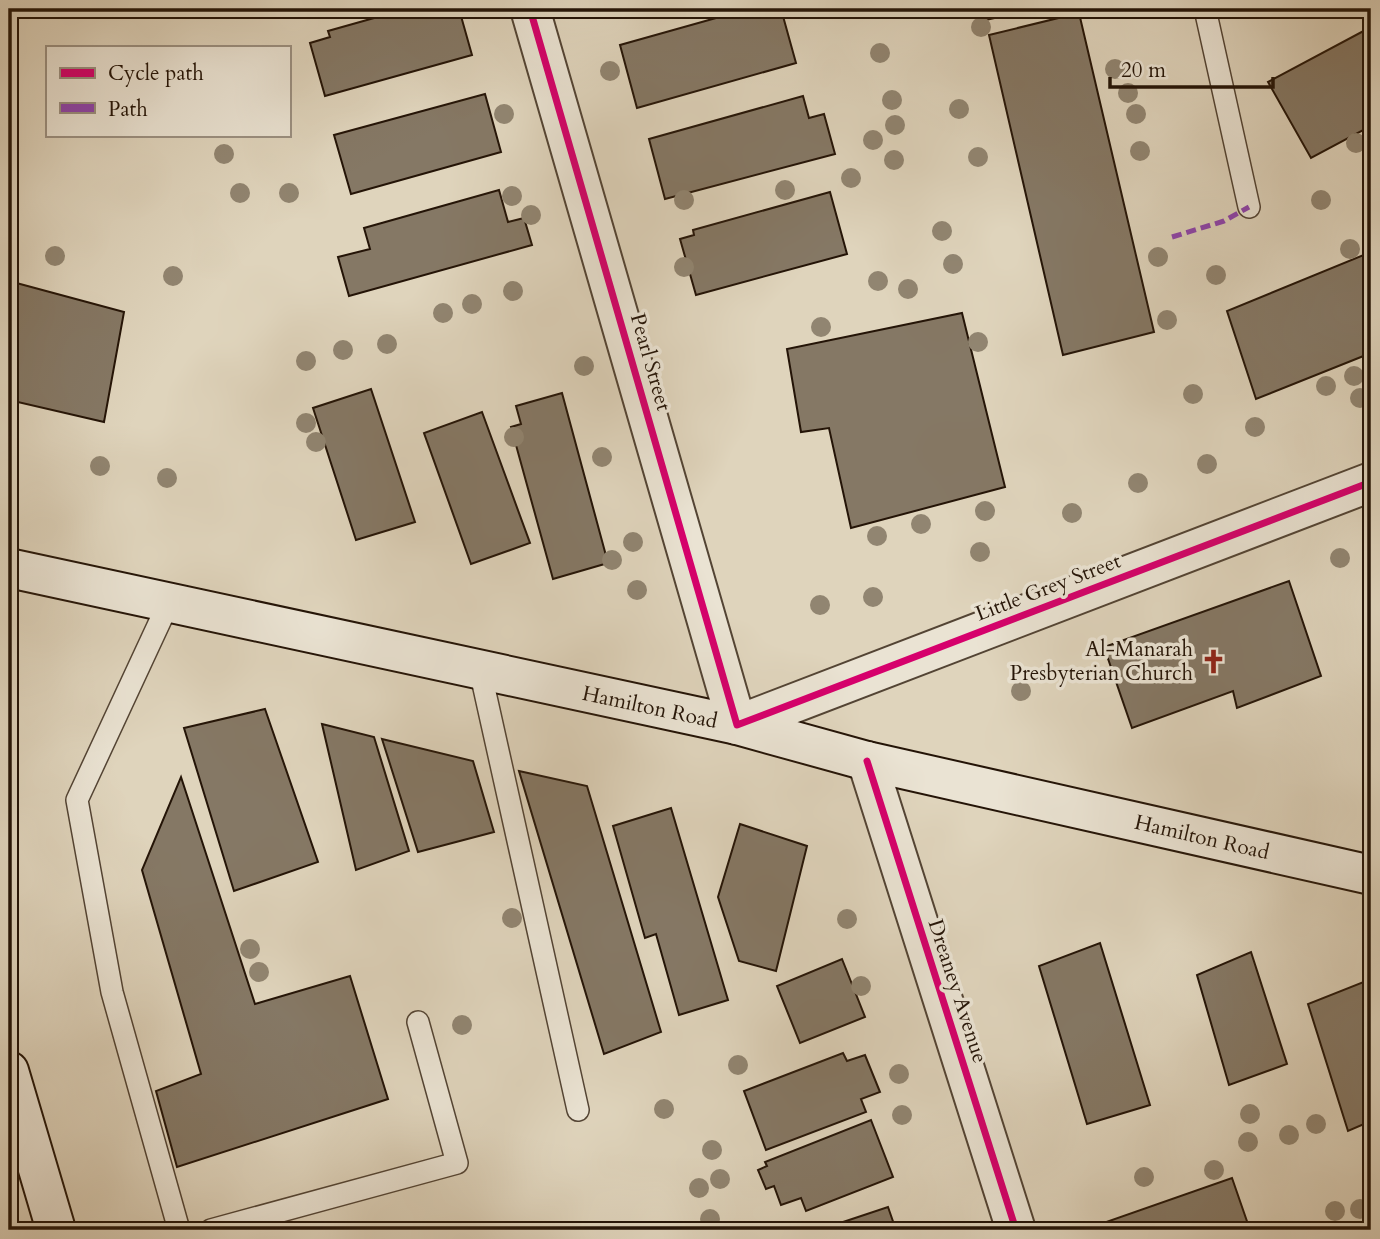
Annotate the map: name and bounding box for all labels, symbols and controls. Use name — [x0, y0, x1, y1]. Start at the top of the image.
legend — [46, 46, 290, 136]
scale bar — [1110, 46, 1273, 90]
text: 20 m — [1121, 56, 1166, 85]
text: Cycle path — [108, 59, 204, 88]
text: Path — [108, 95, 148, 124]
street label: Pearl Street — [623, 310, 678, 415]
street label: Little Grey Street — [971, 546, 1125, 629]
place label: Al-Manarah Presbyterian Church — [1010, 635, 1193, 688]
church icon: Al-Manarah Presbyterian Church — [1199, 647, 1227, 675]
street label: Hamilton Road — [580, 679, 720, 736]
street label: Hamilton Road — [1132, 808, 1272, 867]
street label: Dreaney Avenue — [921, 916, 994, 1067]

